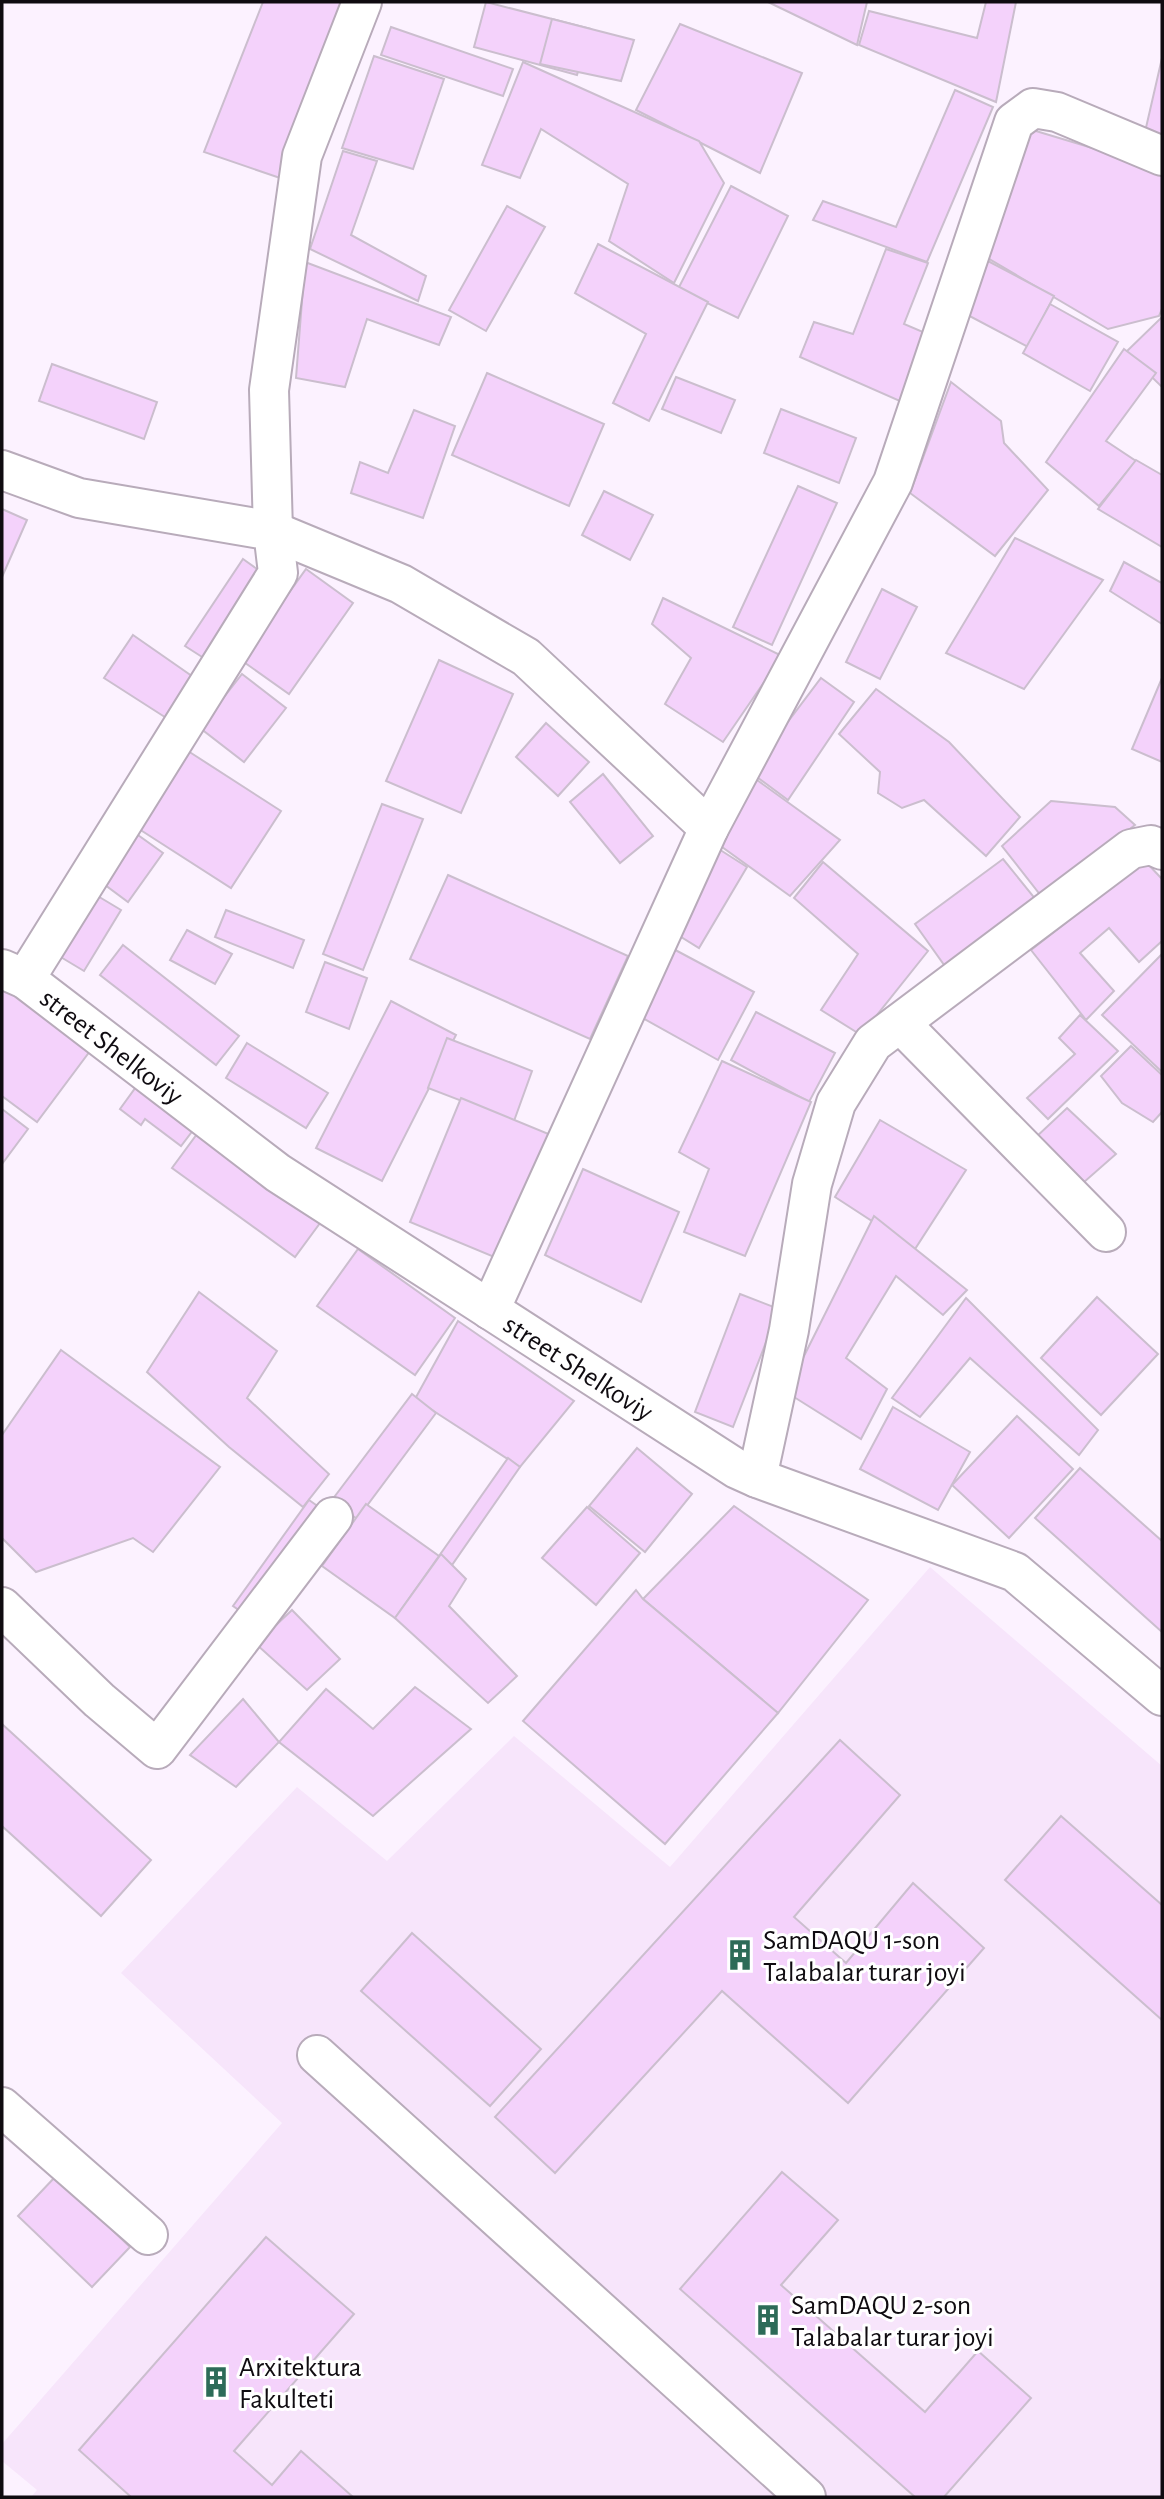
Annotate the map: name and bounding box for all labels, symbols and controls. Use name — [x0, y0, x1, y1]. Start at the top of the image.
street label: street Shelkoviy — [35, 984, 188, 1111]
street label: street Shelkoviy — [498, 1311, 657, 1427]
place label: SamDAQU 1-son Talabalar turar joyi — [763, 1927, 966, 1987]
building icon: SamDAQU 1-son Talabalar turar joyi — [723, 1938, 757, 1972]
place label: SamDAQU 2-son Talabalar turar joyi — [791, 2292, 994, 2352]
building icon: SamDAQU 2-son Talabalar turar joyi — [751, 2303, 785, 2337]
place label: Arxitektura Fakulteti — [239, 2354, 362, 2414]
building icon: Arxitektura Fakulteti — [199, 2365, 233, 2399]

